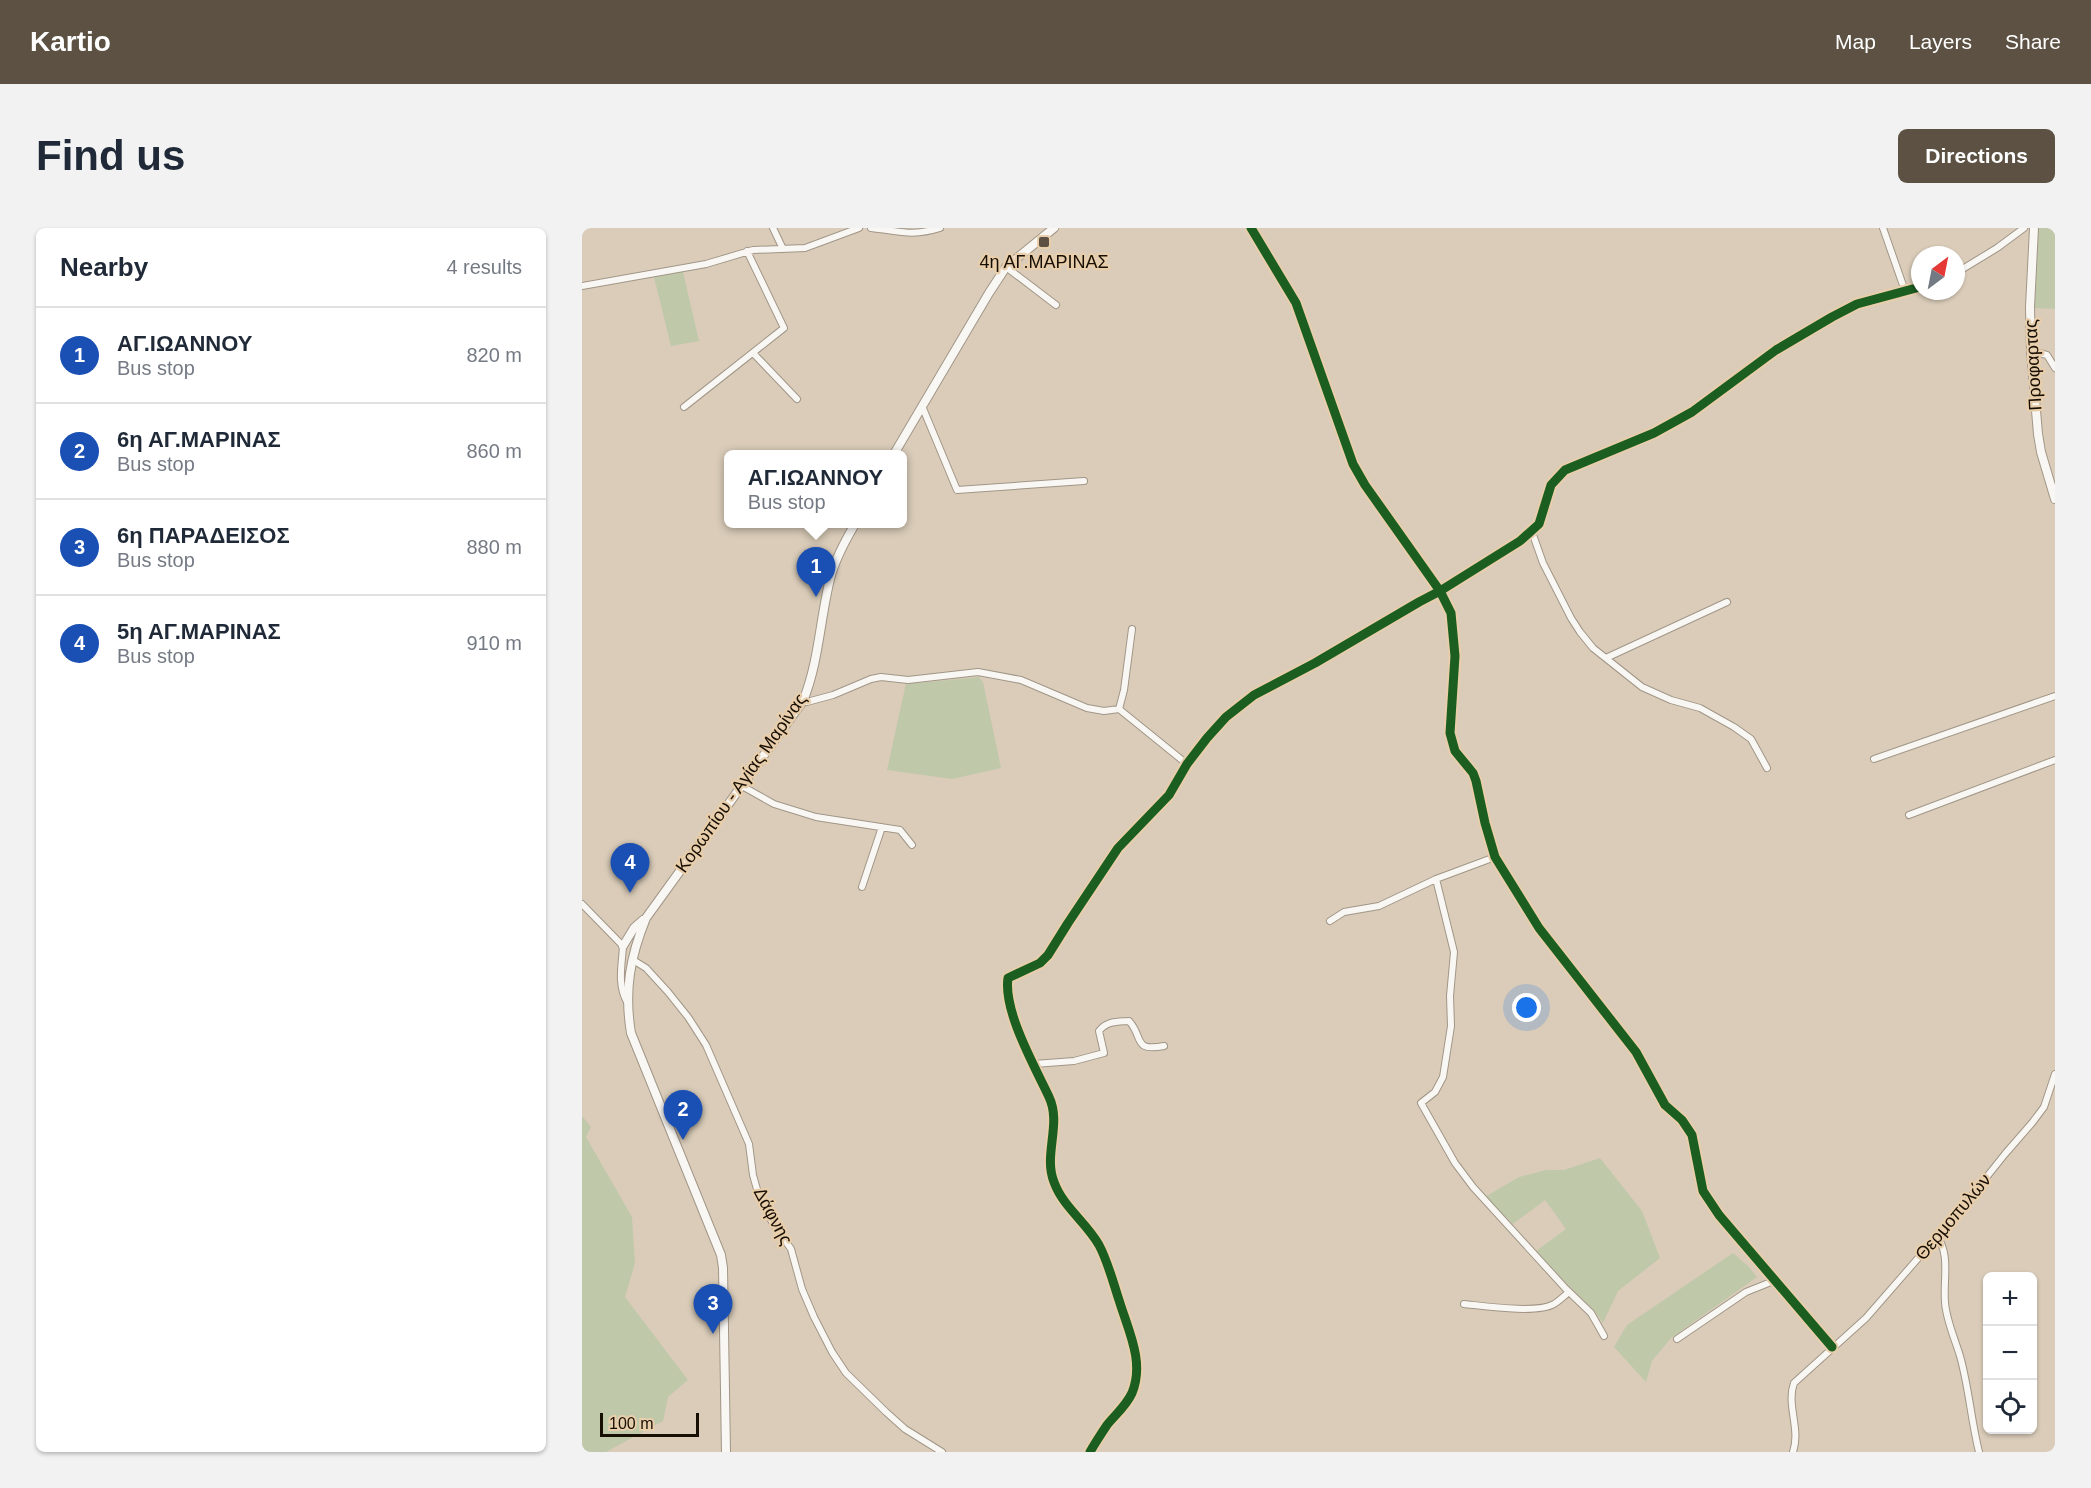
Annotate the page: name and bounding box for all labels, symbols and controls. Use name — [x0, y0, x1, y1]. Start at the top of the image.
text: Kartio — [30, 26, 111, 57]
text: Map — [1835, 30, 1876, 53]
text: Layers — [1909, 30, 1972, 53]
text: Share — [2005, 30, 2061, 53]
button: Directions — [1898, 129, 2055, 183]
text: Find us — [36, 132, 185, 179]
marker: 4η ΑΓ.ΜΑΡΙΝΑΣ — [1037, 235, 1051, 249]
north arrow — [1911, 246, 1965, 300]
text: Nearby — [60, 252, 148, 282]
place label: 4η ΑΓ.ΜΑΡΙΝΑΣ — [979, 252, 1109, 272]
text: 4 results — [446, 256, 522, 278]
street label: Προφαρτας — [2021, 319, 2045, 411]
text: ΑΓ.ΙΩΑΝΝΟΥ — [117, 331, 252, 356]
text: 1 — [74, 344, 85, 366]
text: 820 m — [466, 344, 522, 366]
text: Bus stop — [117, 357, 195, 379]
text: 6η ΑΓ.ΜΑΡΙΝΑΣ — [117, 427, 281, 452]
text: 2 — [74, 440, 85, 462]
text: 860 m — [466, 440, 522, 462]
popup — [724, 450, 907, 528]
text: Bus stop — [117, 453, 195, 475]
text: ΑΓ.ΙΩΑΝΝΟΥ — [748, 465, 883, 490]
text: Bus stop — [748, 491, 826, 513]
text: 6η ΠΑΡΑΔΕΙΣΟΣ — [117, 523, 290, 548]
text: 3 — [74, 536, 85, 558]
text: 880 m — [466, 536, 522, 558]
pin: 1 — [796, 548, 836, 597]
text: Bus stop — [117, 549, 195, 571]
text: 5η ΑΓ.ΜΑΡΙΝΑΣ — [117, 619, 281, 644]
text: 4 — [74, 632, 85, 654]
text: 910 m — [466, 632, 522, 654]
text: Bus stop — [117, 645, 195, 667]
street label: Κορωπίου - Αγίας Μαρίνας — [672, 690, 811, 876]
pin: 4 — [610, 844, 650, 893]
your location — [1512, 993, 1541, 1022]
pin: 2 — [664, 1090, 702, 1140]
street label: Θερμοπυλών — [1911, 1170, 1995, 1264]
street label: Δάφνης — [750, 1184, 796, 1248]
map controls — [1983, 1272, 2037, 1434]
button: + — [1983, 1272, 2037, 1326]
pin: 3 — [694, 1284, 732, 1334]
button: − — [1983, 1326, 2037, 1380]
button: locate — [1983, 1380, 2037, 1434]
scale bar — [600, 1410, 699, 1438]
text: 100 m — [609, 1415, 653, 1432]

